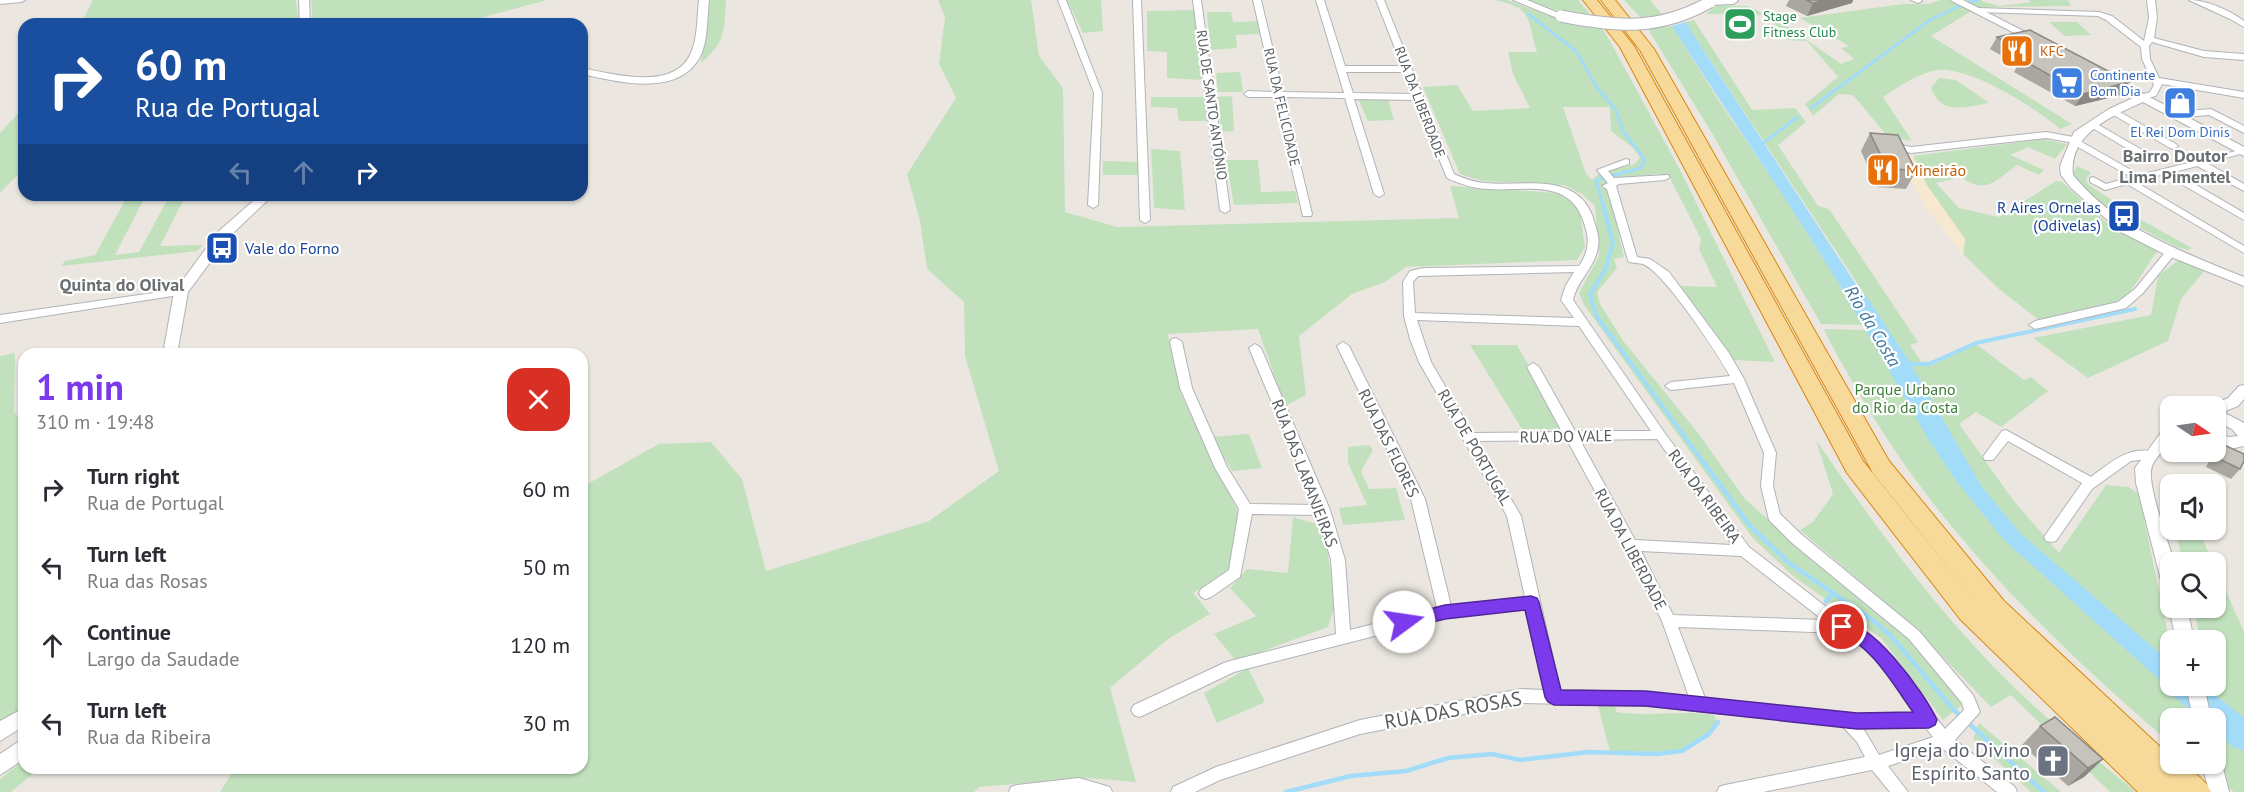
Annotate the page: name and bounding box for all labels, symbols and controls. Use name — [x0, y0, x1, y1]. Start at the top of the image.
sports icon: Stage Fitness Club — [1722, 6, 1758, 42]
place label: Stage Fitness Club — [1763, 7, 1836, 41]
street label: RUA DE SANTO ANTÓNIO — [1193, 29, 1231, 181]
restaurant icon: KFC — [1999, 33, 2035, 69]
text: 60 m — [135, 37, 227, 92]
icon: right — [36, 42, 114, 120]
place label: KFC — [2040, 42, 2064, 60]
street label: RUA DA LIBERDADE — [1390, 44, 1450, 160]
street label: RUA DA FELICIDADE — [1260, 46, 1304, 168]
supermarket icon: Continente Bom Dia — [2049, 65, 2085, 101]
place label: Continente Bom Dia — [2090, 66, 2155, 100]
shop icon: El Rei Dom Dinis — [2162, 85, 2198, 121]
text: Rua de Portugal — [135, 90, 319, 124]
place label: El Rei Dom Dinis — [2130, 123, 2230, 141]
district label: Bairro Doutor Lima Pimentel — [2119, 144, 2231, 188]
restaurant icon: Mineirão — [1865, 152, 1901, 188]
icon: left — [224, 156, 257, 189]
icon: ahead — [287, 156, 320, 189]
icon: right — [350, 156, 383, 189]
place label: Mineirão — [1906, 160, 1966, 180]
place label: R Aires Ornelas (Odivelas) — [1997, 197, 2101, 235]
bus stop icon: R Aires Ornelas (Odivelas) — [2106, 198, 2142, 234]
bus stop icon: Vale do Forno — [204, 230, 240, 266]
place label: Vale do Forno — [244, 238, 339, 258]
district label: Quinta do Olival — [60, 273, 185, 296]
water label: Rio da Costa — [1840, 281, 1906, 371]
text: 1 min — [36, 363, 124, 410]
button: close — [507, 368, 570, 431]
park label: Parque Urbano do Rio da Costa — [1852, 379, 1958, 417]
street label: RUA DE PORTUGAL — [1434, 385, 1516, 509]
street label: RUA DAS FLORES — [1354, 386, 1424, 500]
street label: RUA DAS LARANJEIRAS — [1268, 396, 1342, 550]
north arrow — [2160, 396, 2226, 462]
map controls — [2160, 396, 2226, 774]
text: 310 m · 19:48 — [36, 409, 154, 435]
street label: RUA DO VALE — [1519, 425, 1613, 447]
street label: RUA DA RIBEIRA — [1664, 445, 1746, 547]
text: Turn right — [87, 462, 179, 490]
icon: right — [36, 473, 69, 506]
button: sound — [2160, 474, 2226, 540]
text: 60 m — [522, 475, 570, 503]
street label: RUA DA LIBERDADE — [1591, 485, 1671, 613]
text: Rua de Portugal — [87, 490, 224, 516]
text: Turn left — [87, 540, 167, 568]
icon: left — [36, 551, 69, 584]
button: search — [2160, 552, 2226, 618]
text: 50 m — [522, 553, 570, 581]
text: Rua das Rosas — [87, 568, 208, 594]
position arrow — [1372, 590, 1436, 654]
pin — [1816, 601, 1867, 652]
icon: arrive — [1825, 610, 1858, 643]
text: Continue — [87, 618, 171, 646]
icon: ahead — [36, 629, 69, 662]
button: + — [2160, 630, 2226, 696]
text: 120 m — [510, 631, 570, 659]
text: Largo da Saudade — [87, 646, 239, 672]
street label: RUA DAS ROSAS — [1382, 685, 1524, 735]
text: Turn left — [87, 696, 167, 724]
icon: left — [36, 707, 69, 740]
button: − — [2160, 708, 2226, 774]
text: 30 m — [522, 709, 570, 737]
text: Rua da Ribeira — [87, 724, 211, 750]
place label: Igreja do Divino Espírito Santo — [1894, 737, 2030, 786]
church icon: Igreja do Divino Espírito Santo — [2035, 743, 2071, 779]

